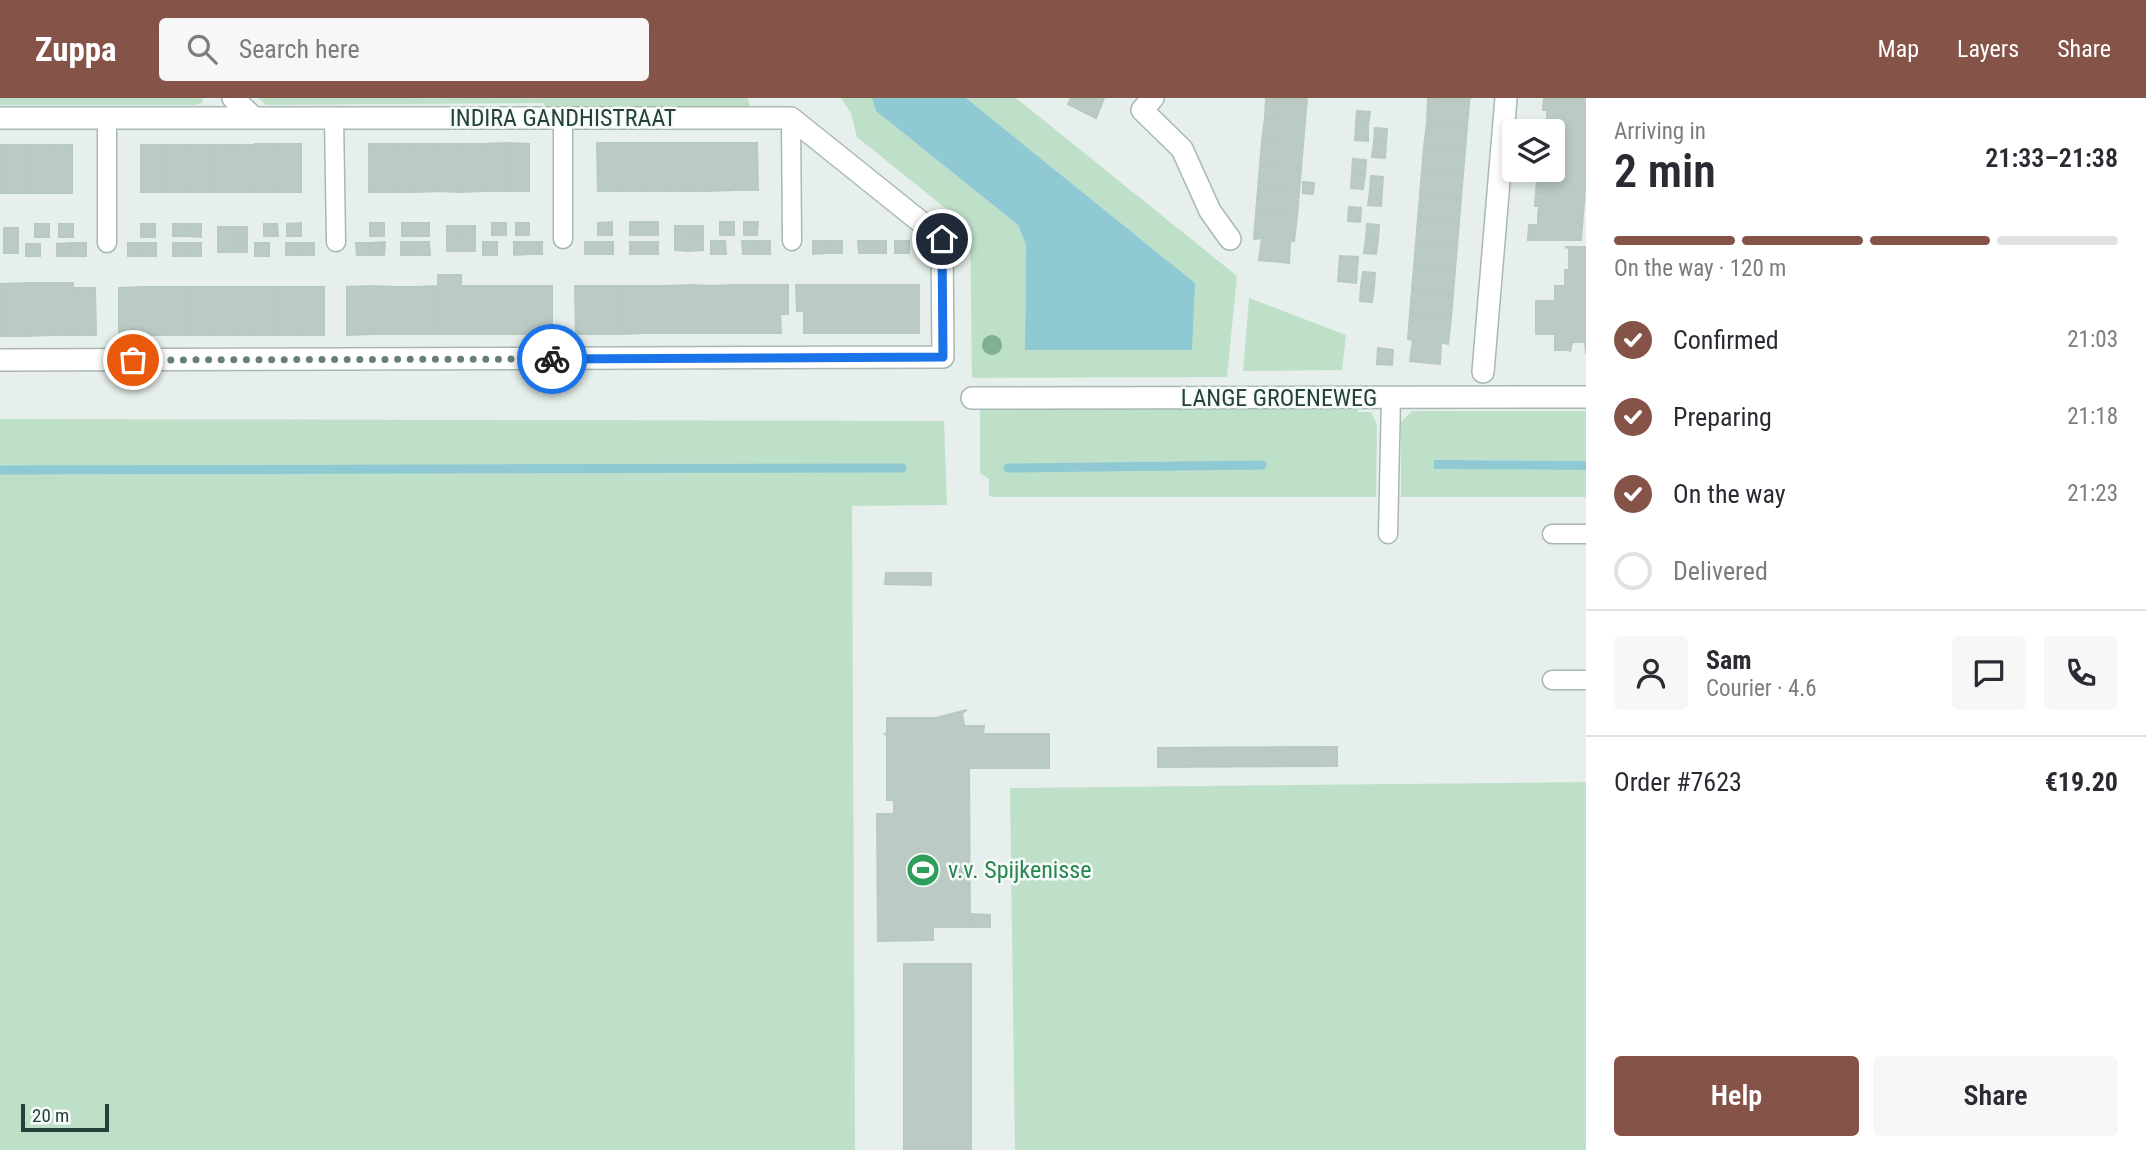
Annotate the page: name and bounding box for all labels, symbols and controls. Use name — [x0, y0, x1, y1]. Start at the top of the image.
search box — [159, 18, 649, 81]
text: Zuppa — [35, 30, 117, 69]
icon: search — [183, 30, 221, 68]
text: Search here — [239, 34, 360, 64]
text: Map — [1878, 35, 1919, 63]
text: Layers — [1957, 35, 2019, 63]
text: Share — [2057, 35, 2111, 63]
street label: INDIRA GANDHISTRAAT — [450, 104, 676, 132]
text: Arriving in — [1614, 118, 1706, 145]
map controls — [1502, 119, 1565, 182]
button: layers — [1502, 119, 1565, 182]
text: 21:33–21:38 — [1985, 143, 2118, 173]
text: 2 min — [1614, 144, 1716, 198]
pin — [912, 209, 972, 269]
icon: home — [923, 220, 961, 258]
text: On the way · 120 m — [1614, 255, 1786, 282]
icon: check — [1614, 321, 1652, 359]
courier — [517, 324, 587, 394]
text: Confirmed — [1673, 325, 1779, 355]
text: 21:03 — [2067, 326, 2118, 353]
pin — [103, 330, 163, 390]
icon: bike — [533, 340, 571, 378]
icon: bag — [114, 341, 152, 379]
street label: LANGE GROENEWEG — [1181, 384, 1377, 412]
icon: check — [1614, 398, 1652, 436]
text: Preparing — [1673, 402, 1772, 432]
text: 21:18 — [2067, 403, 2118, 430]
icon: check — [1614, 475, 1652, 513]
text: On the way — [1673, 479, 1786, 509]
text: 21:23 — [2067, 480, 2118, 507]
text: Delivered — [1673, 556, 1768, 586]
button: person — [1614, 636, 1688, 710]
button: chat — [1952, 636, 2026, 710]
button: phone — [2044, 636, 2118, 710]
text: Sam — [1706, 645, 1752, 675]
text: Courier · 4.6 — [1706, 675, 1817, 702]
text: Order #7623 — [1614, 767, 1742, 797]
text: €19.20 — [2045, 767, 2118, 797]
sports icon: v.v. Spijkenisse — [904, 851, 942, 889]
place label: v.v. Spijkenisse — [948, 856, 1091, 884]
button: Help — [1614, 1056, 1859, 1136]
button: Share — [1873, 1056, 2118, 1136]
scale bar — [21, 1101, 108, 1133]
text: 20 m — [32, 1104, 69, 1127]

